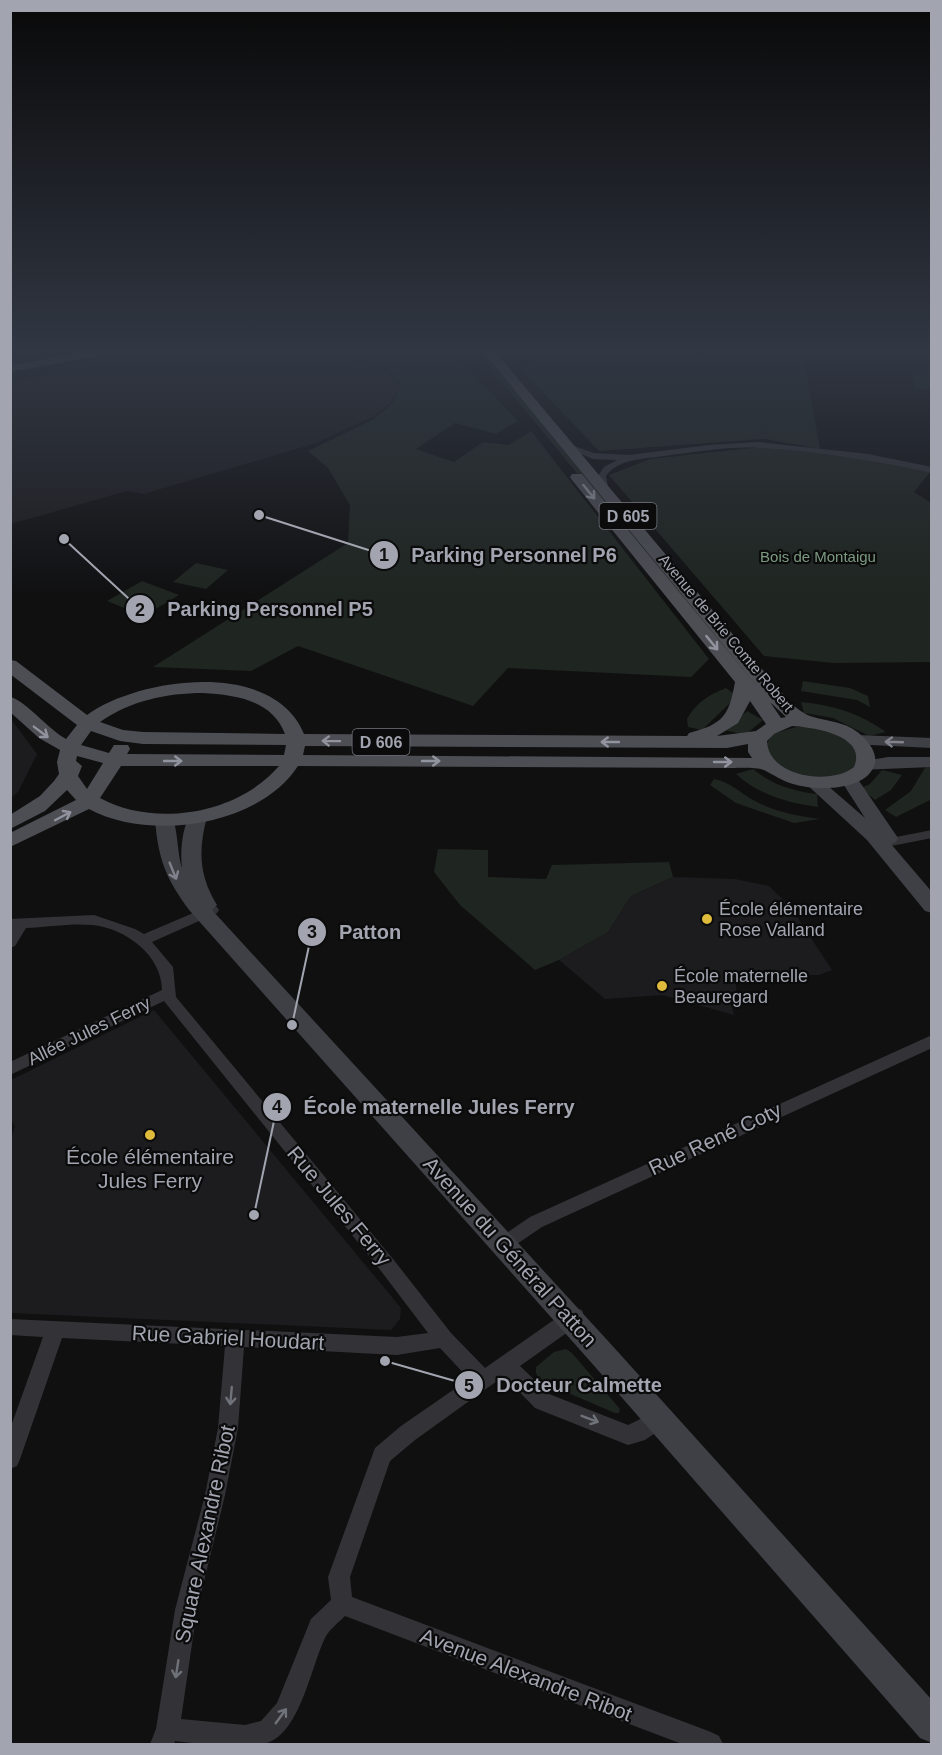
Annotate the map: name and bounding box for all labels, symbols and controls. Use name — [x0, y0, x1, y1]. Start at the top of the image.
one-way arrow — [582, 484, 595, 500]
road number: D 605 — [600, 503, 656, 529]
callout: Parking Personnel P6 — [369, 536, 628, 574]
text: Parking Personnel P6 — [411, 544, 617, 566]
text: 1 — [379, 545, 389, 565]
park label: Bois de Montaigu — [760, 548, 876, 565]
street label: Avenue de Brie Comte Robert — [656, 551, 798, 715]
callout: Parking Personnel P5 — [125, 590, 385, 628]
text: Parking Personnel P5 — [167, 598, 373, 620]
text: 2 — [135, 600, 145, 620]
one-way arrow — [705, 635, 719, 650]
one-way arrow — [32, 725, 48, 738]
road number: D 606 — [352, 729, 410, 755]
one-way arrow — [322, 735, 342, 747]
one-way arrow — [601, 736, 621, 748]
one-way arrow — [885, 737, 905, 748]
one-way arrow — [162, 755, 182, 767]
one-way arrow — [420, 755, 440, 767]
one-way arrow — [713, 756, 733, 768]
one-way arrow — [54, 810, 72, 821]
one-way arrow — [168, 861, 179, 879]
place label: École élémentaire Rose Valland — [719, 899, 863, 940]
marker: École élémentaire Rose Valland — [700, 912, 714, 926]
callout: Patton — [297, 913, 413, 951]
text: Patton — [339, 921, 401, 943]
text: 3 — [307, 922, 317, 942]
place label: École maternelle Beauregard — [674, 966, 808, 1007]
marker: École maternelle Beauregard — [655, 979, 669, 993]
street label: Allée Jules Ferry — [24, 993, 154, 1069]
callout: École maternelle Jules Ferry — [262, 1088, 587, 1126]
text: École maternelle Jules Ferry — [303, 1096, 576, 1118]
text: 4 — [272, 1097, 282, 1117]
street label: Rue René Coty — [645, 1098, 785, 1179]
marker: École élémentaire Jules Ferry — [143, 1128, 157, 1142]
street label: Rue Jules Ferry — [283, 1142, 396, 1270]
place label: École élémentaire Jules Ferry — [66, 1145, 234, 1192]
street label: Avenue du Général Patton — [419, 1152, 602, 1351]
street label: Rue Gabriel Houdart — [131, 1321, 325, 1354]
callout: Docteur Calmette — [454, 1366, 674, 1404]
text: Docteur Calmette — [496, 1374, 662, 1396]
text: 5 — [464, 1376, 474, 1396]
one-way arrow — [225, 1385, 236, 1405]
one-way arrow — [580, 1415, 598, 1426]
street label: Square Alexandre Ribot — [170, 1423, 239, 1645]
street label: Avenue Alexandre Ribot — [417, 1623, 635, 1726]
one-way arrow — [172, 1659, 183, 1678]
one-way arrow — [275, 1708, 287, 1724]

